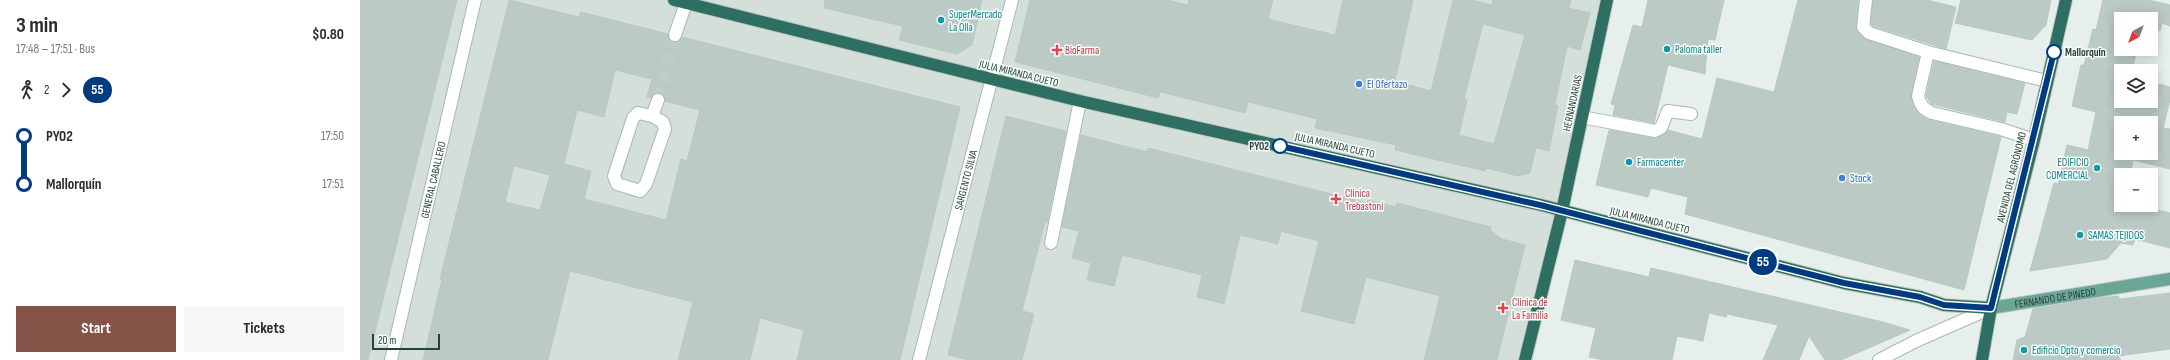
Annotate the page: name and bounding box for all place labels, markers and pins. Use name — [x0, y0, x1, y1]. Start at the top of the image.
place label: SuperMercado La Olla — [949, 8, 1002, 34]
marker: SuperMercado La Olla — [936, 15, 946, 25]
place label: Paloma taller — [1675, 43, 1723, 56]
place label: BioFarma — [1065, 44, 1099, 57]
marker: Paloma taller — [1662, 44, 1672, 54]
marker: Mallorquín — [2046, 44, 2062, 60]
marker: BioFarma — [1052, 45, 1062, 55]
place label: Mallorquín — [2065, 46, 2106, 59]
place label: El Ofertazo — [1367, 78, 1408, 91]
marker: El Ofertazo — [1354, 79, 1364, 89]
marker: PY02 — [1272, 138, 1288, 154]
place label: PY02 — [1249, 140, 1269, 153]
place label: Farmacenter — [1637, 156, 1684, 169]
place label: EDIFICIO COMERCIAL — [2046, 156, 2089, 182]
marker: Farmacenter — [1624, 157, 1634, 167]
marker: EDIFICIO COMERCIAL — [2092, 163, 2102, 173]
place label: Stock — [1850, 172, 1872, 185]
marker: Stock — [1837, 173, 1847, 183]
place label: Clinica Trebastoni — [1345, 187, 1383, 213]
marker: Clinica Trebastoni — [1330, 193, 1342, 205]
place label: SAMAS TEJIDOS — [2088, 229, 2144, 242]
marker: SAMAS TEJIDOS — [2075, 230, 2085, 240]
place label: Clinica de La Familia — [1512, 296, 1548, 322]
marker: Clinica de La Familia — [1497, 302, 1509, 314]
place label: Edificio Dpto y comercio — [2032, 344, 2121, 357]
marker: Edificio Dpto y comercio — [2019, 345, 2029, 355]

